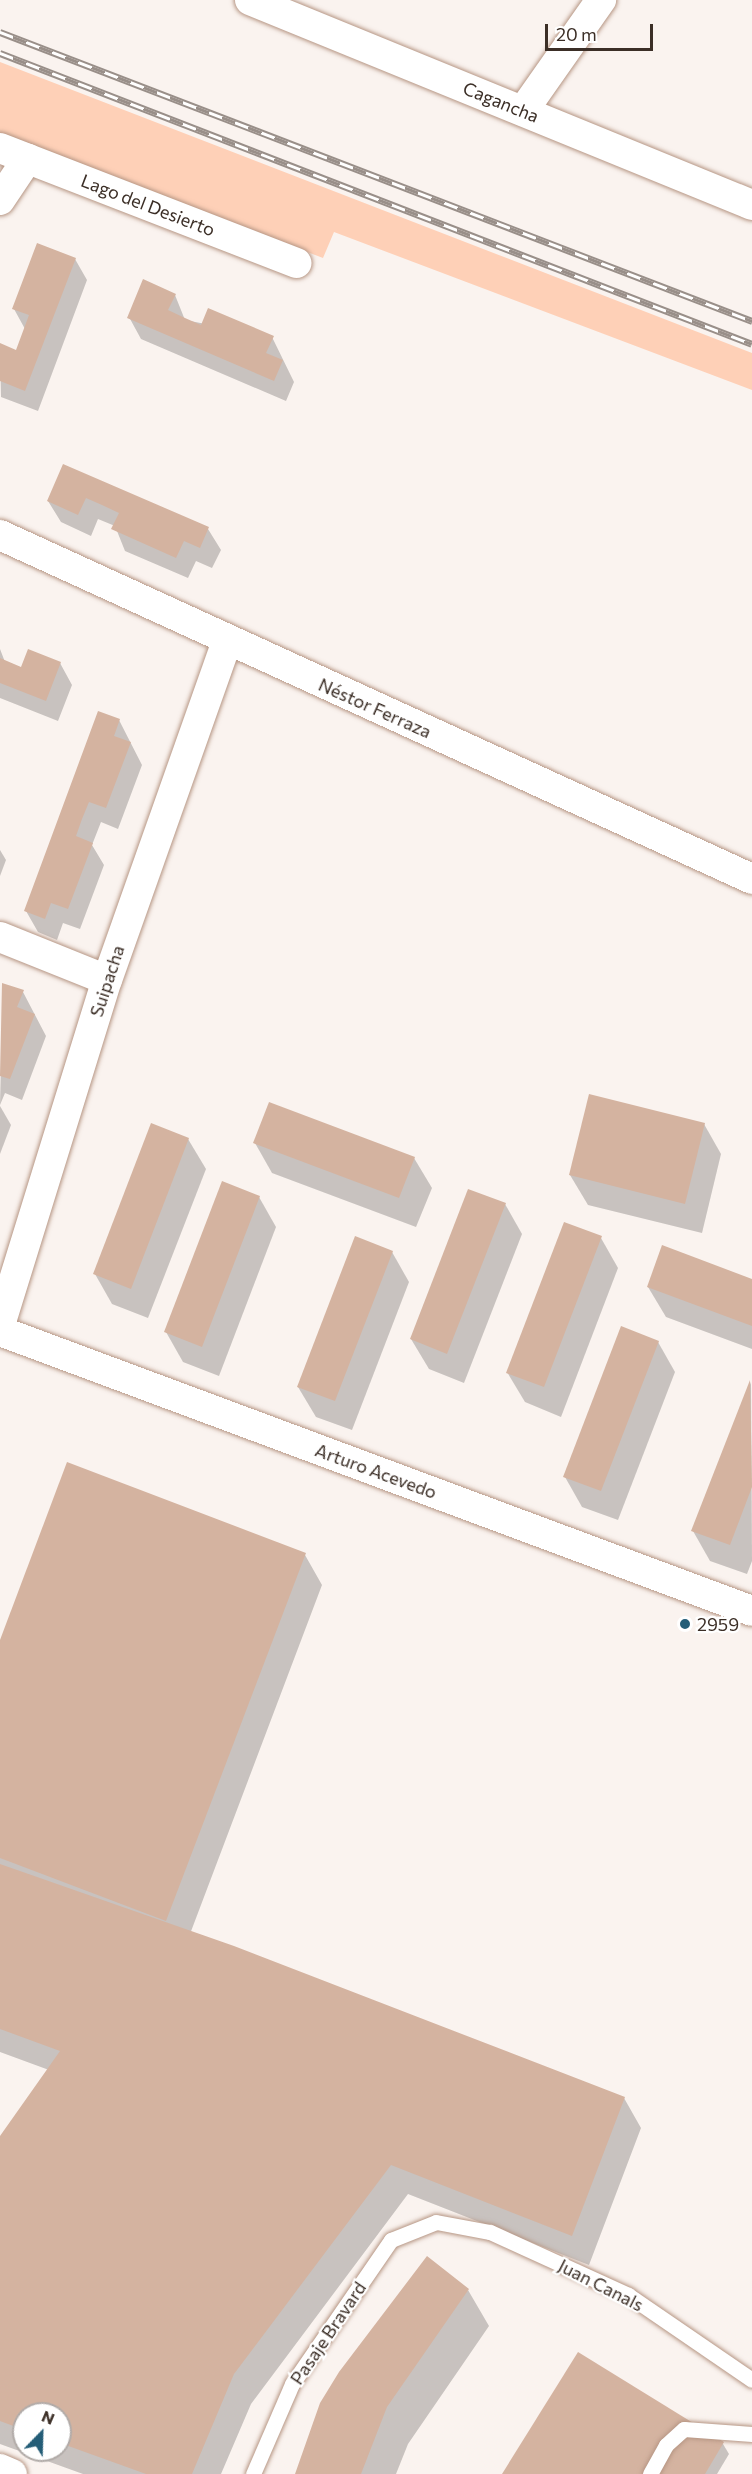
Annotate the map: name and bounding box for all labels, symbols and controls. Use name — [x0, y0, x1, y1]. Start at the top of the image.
scale bar — [548, 12, 656, 50]
text: 20 m — [556, 23, 597, 45]
street label: Cagancha — [460, 77, 542, 127]
street label: Lago del Desierto — [78, 170, 218, 240]
street label: Néstor Ferraza — [315, 673, 435, 743]
street label: Suipacha — [85, 943, 129, 1019]
street label: Arturo Acevedo — [312, 1439, 440, 1503]
place label: 2959 — [697, 1613, 739, 1635]
marker: 2959 — [678, 1617, 692, 1631]
street label: Juan Canals — [555, 2254, 647, 2316]
street label: Pasaje Bravard — [286, 2277, 370, 2389]
north arrow — [12, 2402, 72, 2462]
text: N — [39, 2406, 58, 2428]

